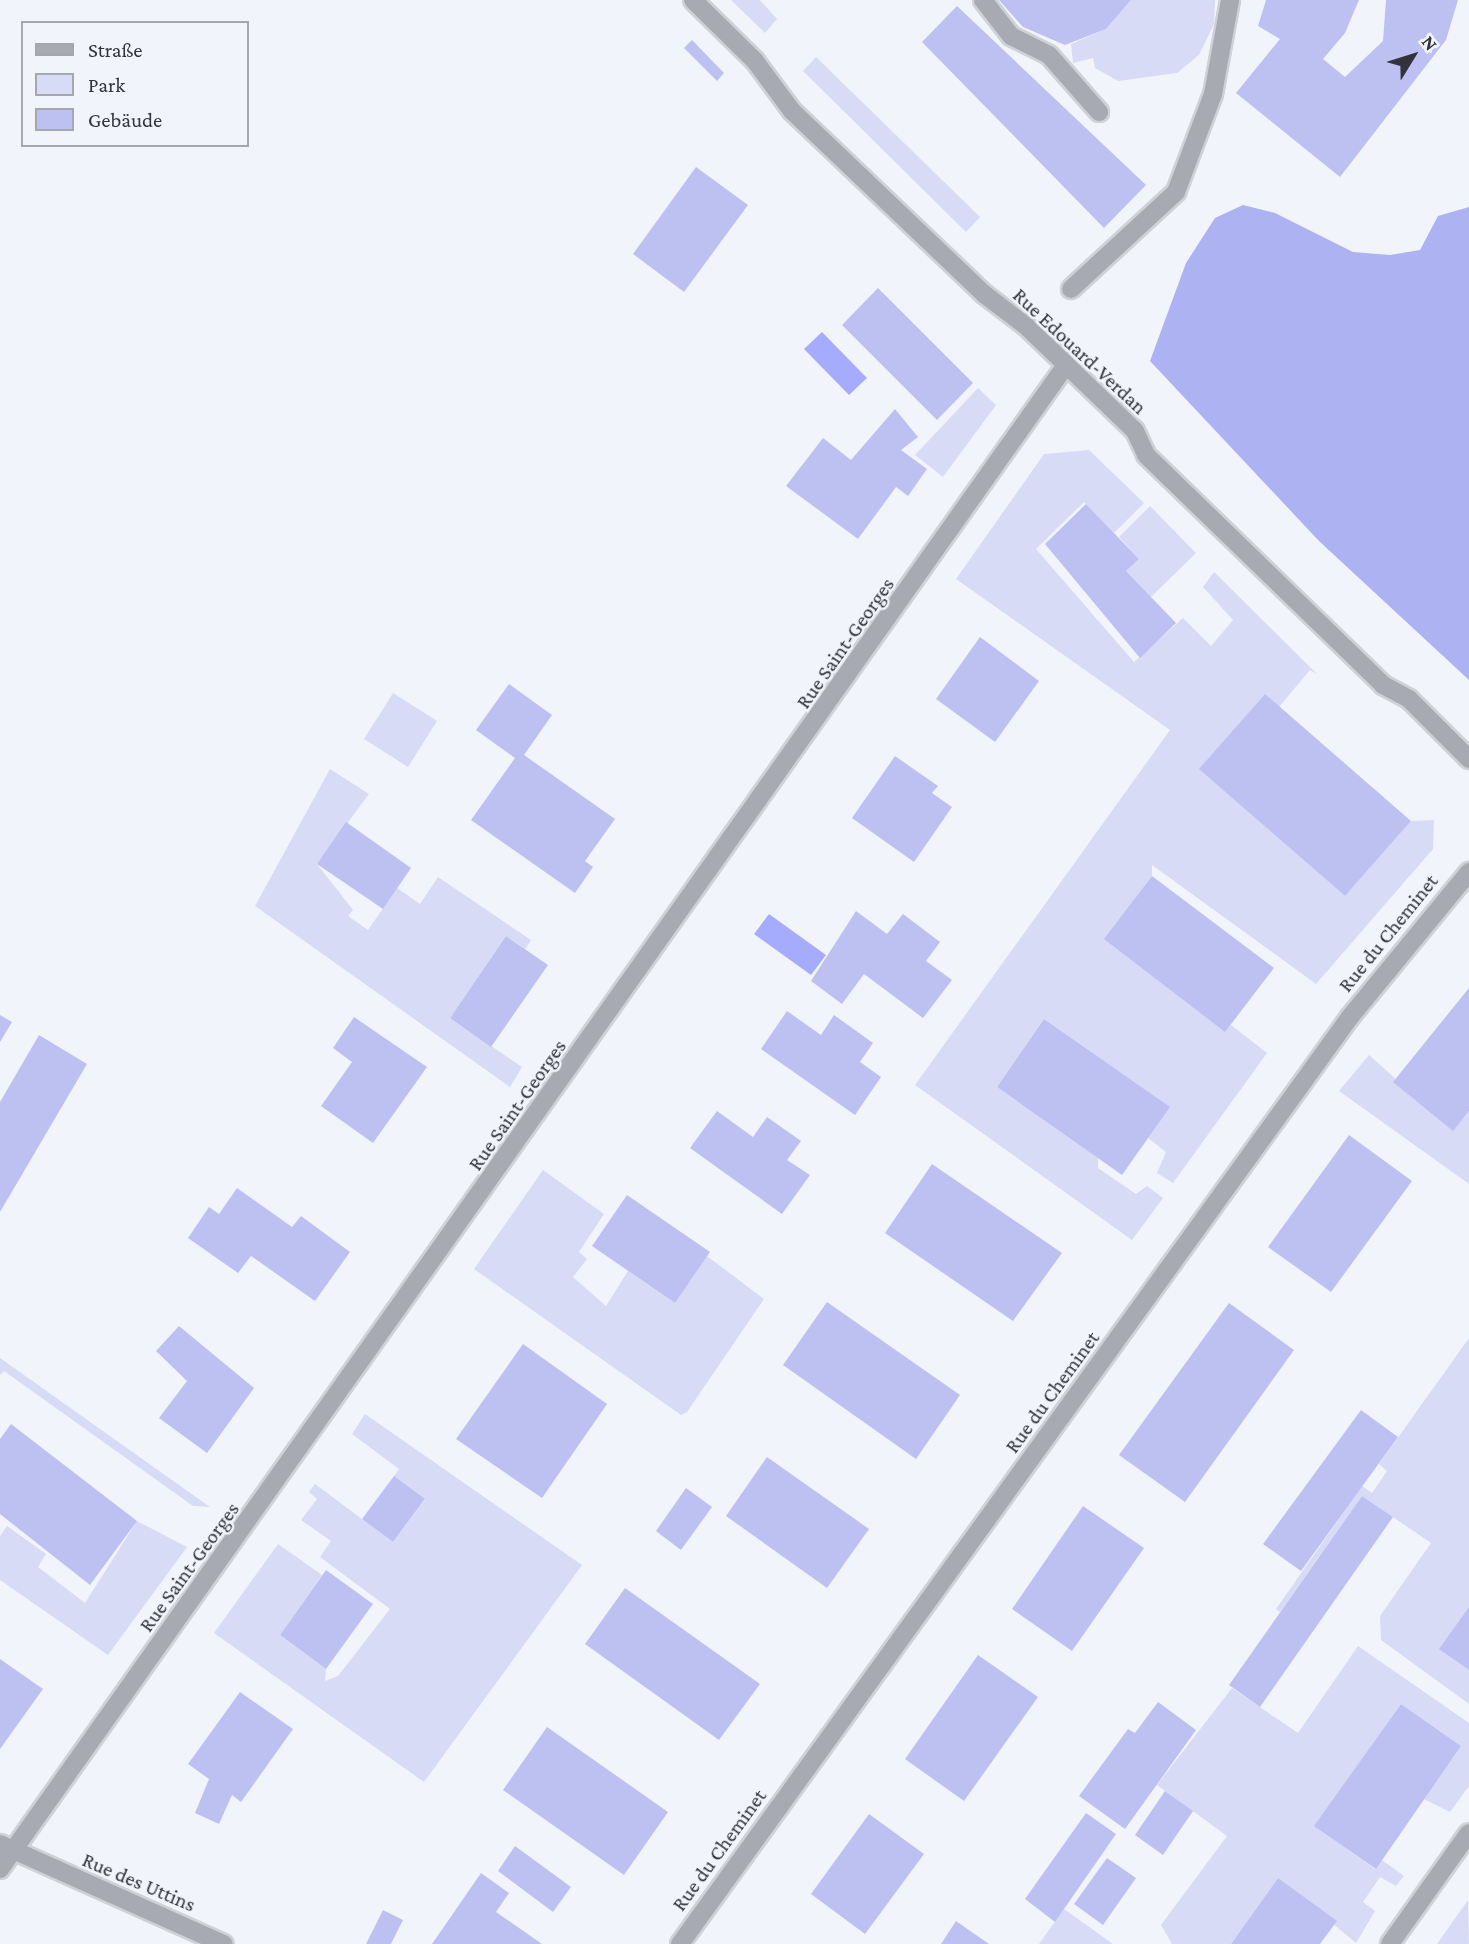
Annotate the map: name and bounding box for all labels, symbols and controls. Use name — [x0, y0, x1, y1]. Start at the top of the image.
legend — [21, 21, 248, 147]
north arrow — [1378, 21, 1448, 91]
text: N — [1418, 31, 1442, 54]
text: Straße — [88, 38, 142, 62]
text: Park — [88, 73, 125, 97]
text: Gebäude — [88, 108, 162, 132]
street label: Rue Edouard-Verdan — [1008, 282, 1152, 420]
street label: Rue Saint-Georges — [790, 573, 900, 713]
street label: Rue du Cheminet — [1333, 869, 1443, 997]
street label: Rue Saint-Georges — [462, 1035, 572, 1175]
street label: Rue du Cheminet — [999, 1326, 1105, 1458]
street label: Rue Saint-Georges — [134, 1497, 244, 1637]
street label: Rue du Cheminet — [666, 1784, 772, 1916]
street label: Rue des Uttins — [79, 1847, 199, 1917]

